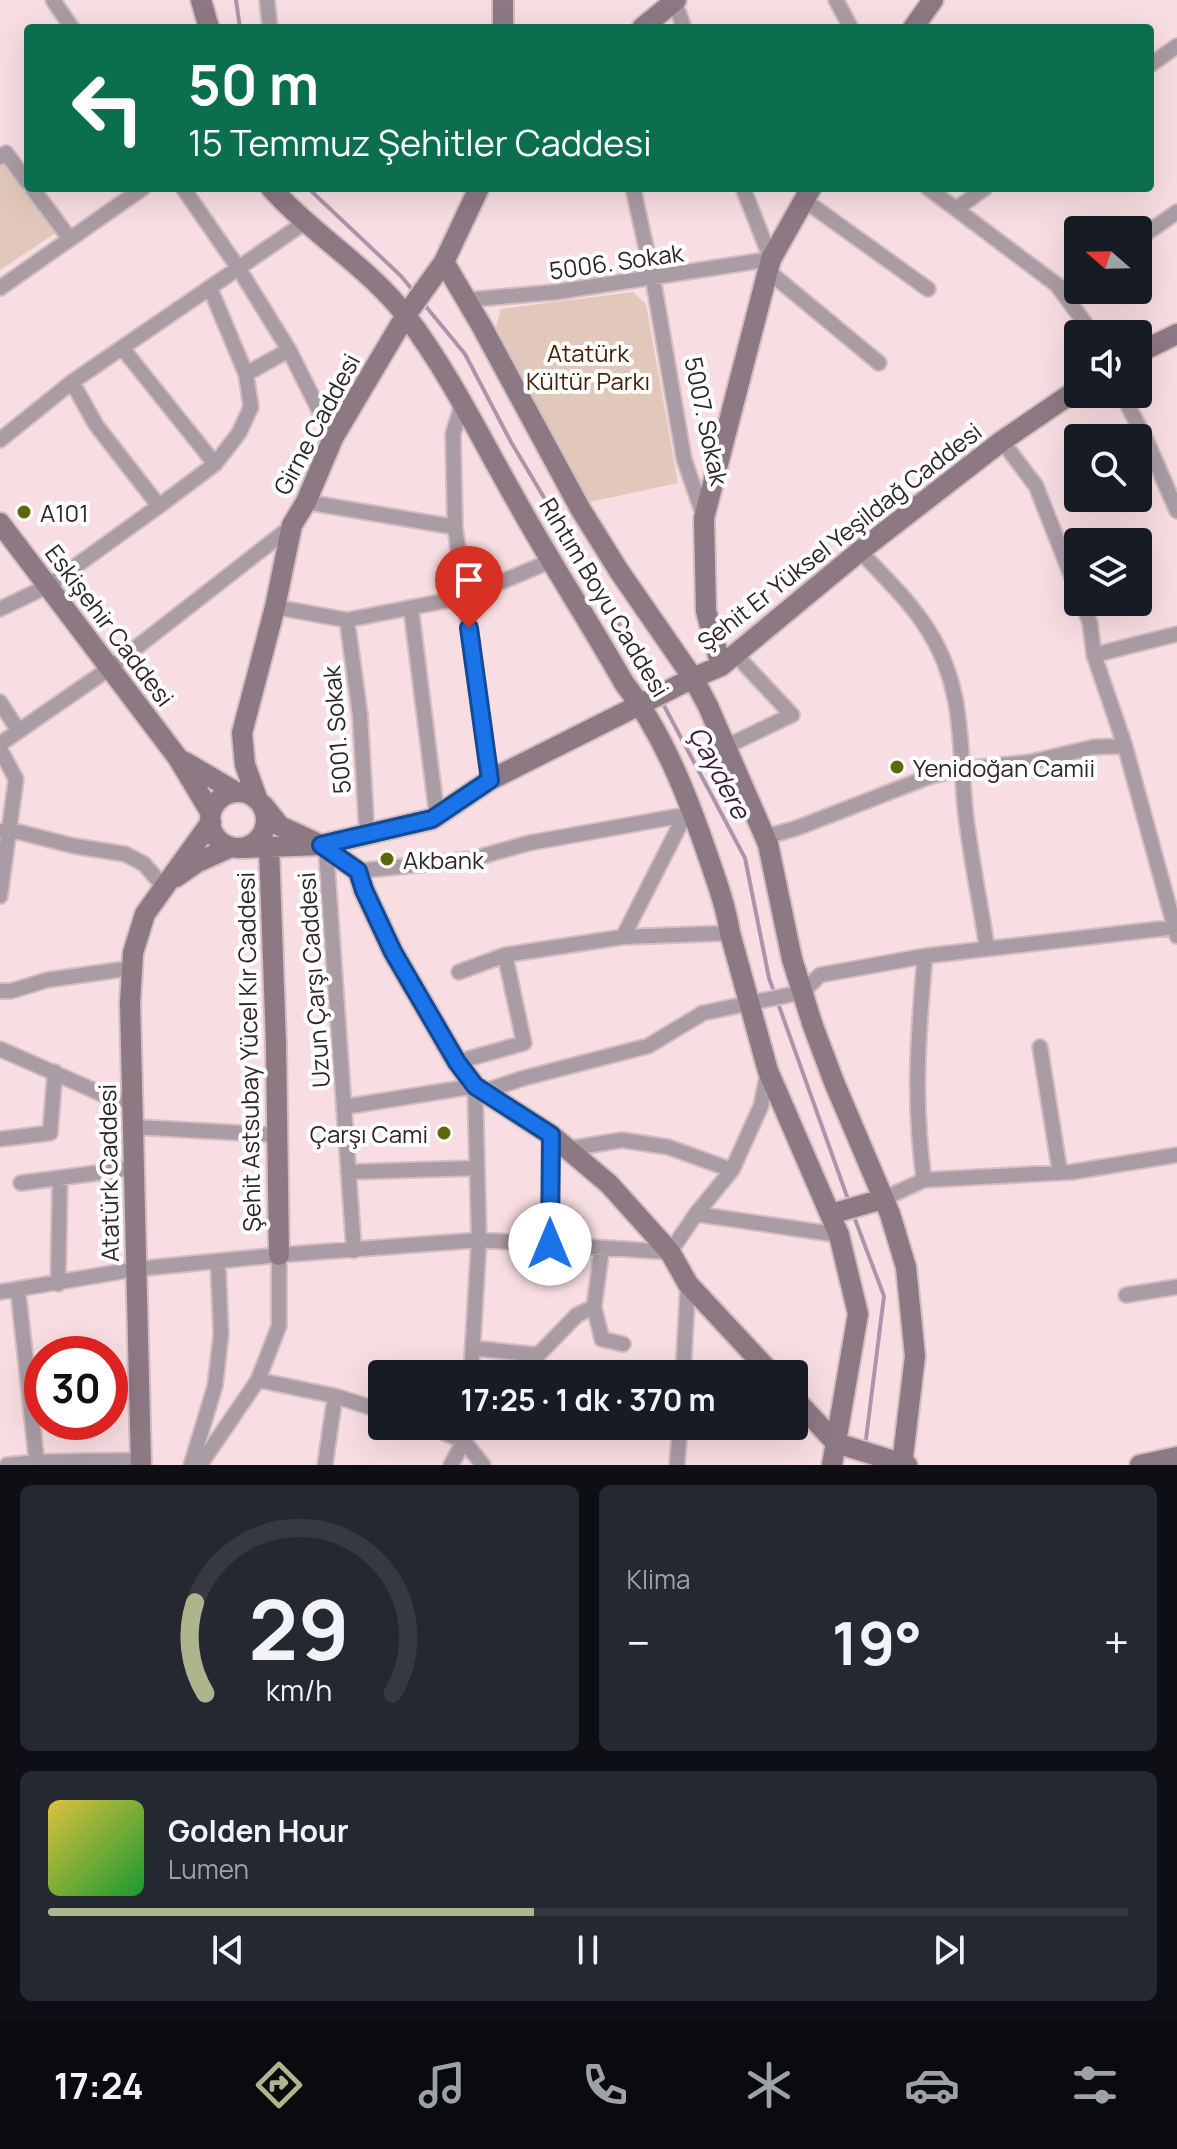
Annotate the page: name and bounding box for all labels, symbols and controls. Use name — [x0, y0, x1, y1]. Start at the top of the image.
text: 50 m — [188, 45, 319, 122]
icon: left — [56, 56, 160, 160]
text: 15 Temmuz Şehitler Caddesi — [188, 118, 652, 167]
north arrow — [1064, 216, 1152, 304]
map controls — [1064, 216, 1152, 616]
street label: 5006. Sokak — [547, 235, 686, 287]
button: sound — [1064, 320, 1152, 408]
park label: Atatürk Kültür Parkı — [526, 336, 650, 397]
street label: Girne Caddesi — [265, 348, 367, 500]
street label: 5007. Sokak — [677, 354, 737, 489]
street label: Şehit Er Yüksel Yeşildağ Caddesi — [690, 414, 988, 658]
button: search — [1064, 424, 1152, 512]
street label: Rıhtım Boyu Caddesi — [532, 491, 678, 703]
place label: A101 — [40, 496, 89, 529]
marker: A101 — [15, 503, 33, 521]
button: layers — [1064, 528, 1152, 616]
street label: Eskişehir Caddesi — [38, 537, 182, 713]
pin — [435, 546, 503, 628]
icon: arrive — [447, 558, 491, 602]
street label: 5001. Sokak — [314, 663, 358, 795]
water label: Çaydere — [681, 719, 760, 826]
place label: Yenidoğan Camii — [913, 751, 1095, 784]
marker: Yenidoğan Camii — [888, 758, 906, 776]
place label: Akbank — [403, 843, 485, 876]
marker: Akbank — [378, 850, 396, 868]
street label: Uzun Çarşı Caddesi — [289, 871, 337, 1089]
street label: Şehit Astsubay Yücel Kır Caddesi — [228, 872, 268, 1232]
street label: Atatürk Caddesi — [90, 1084, 126, 1262]
place label: Çarşı Cami — [310, 1117, 428, 1150]
marker: Çarşı Cami — [435, 1124, 453, 1142]
position arrow — [508, 1202, 592, 1286]
speed limit sign: 30 — [24, 1336, 128, 1440]
text: 17:25 · 1 dk · 370 m — [461, 1379, 715, 1420]
text: Klima — [627, 1561, 691, 1597]
text: 29 — [249, 1571, 350, 1685]
text: 19° — [832, 1601, 922, 1683]
text: − — [627, 1612, 650, 1672]
text: + — [1104, 1612, 1129, 1672]
text: km/h — [266, 1671, 332, 1710]
text: Golden Hour — [168, 1810, 349, 1851]
text: Lumen — [168, 1851, 249, 1887]
icon: previous — [206, 1928, 250, 1972]
icon: pause — [566, 1928, 610, 1972]
icon: next — [927, 1928, 971, 1972]
icon: directions — [251, 2057, 307, 2113]
icon: music — [414, 2057, 470, 2113]
icon: phone — [577, 2057, 633, 2113]
icon: climate — [741, 2057, 797, 2113]
icon: car — [904, 2057, 960, 2113]
icon: filters — [1067, 2057, 1123, 2113]
text: 17:24 — [54, 2061, 144, 2110]

